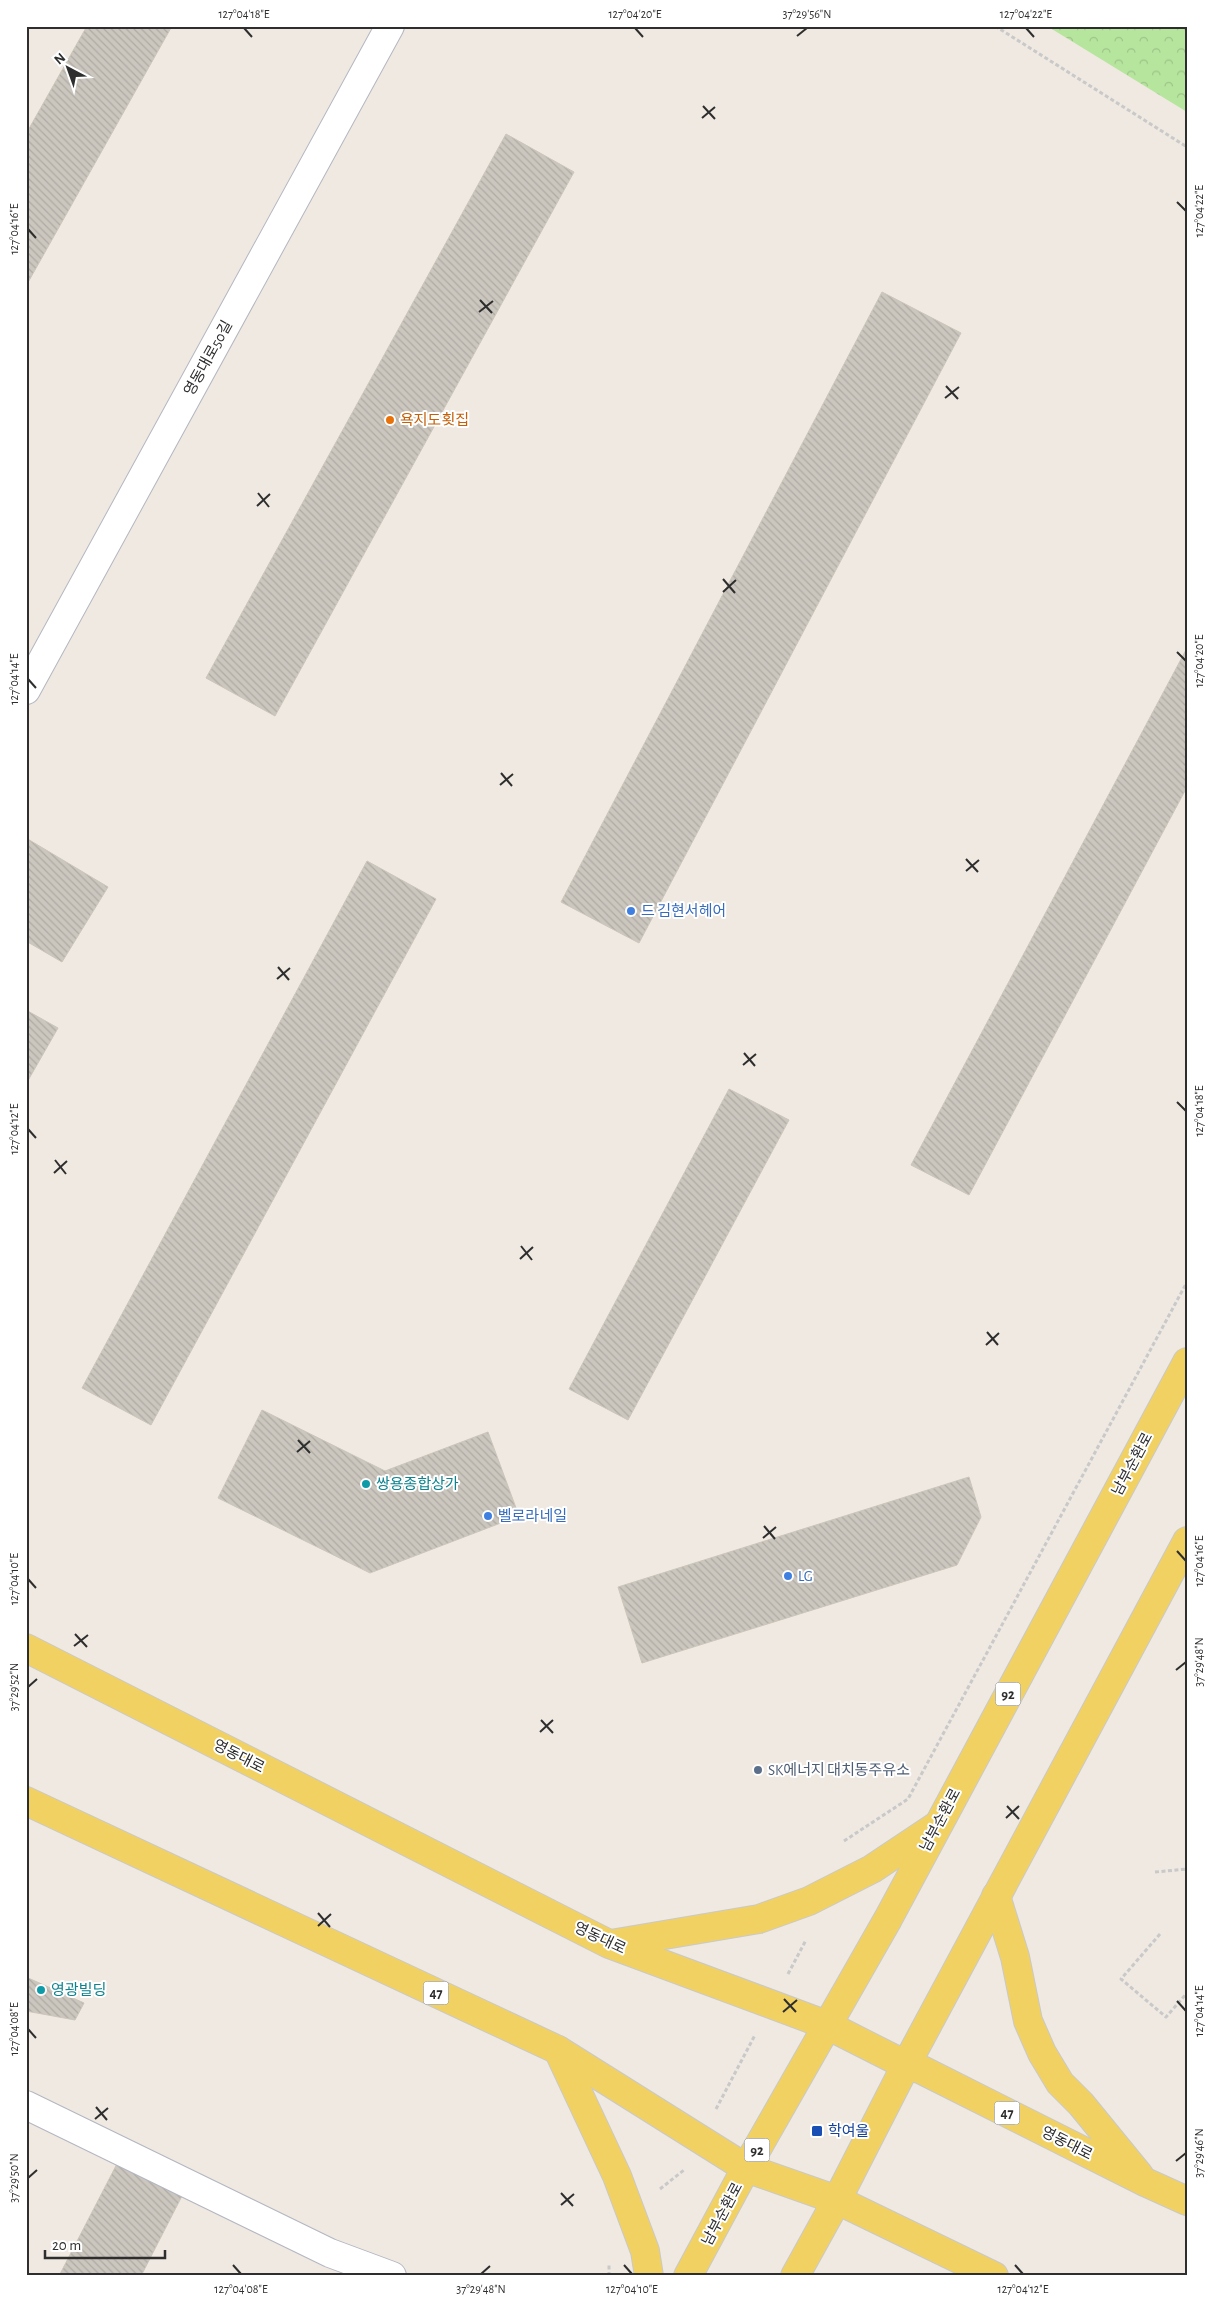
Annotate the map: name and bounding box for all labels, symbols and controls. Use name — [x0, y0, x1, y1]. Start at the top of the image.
text: 127°04'18"E — [218, 8, 270, 20]
text: 127°04'20"E — [608, 8, 662, 20]
text: 37°29'56"N — [783, 8, 831, 20]
text: 127°04'22"E — [1000, 8, 1052, 20]
north arrow — [42, 42, 92, 92]
text: N — [52, 50, 68, 67]
text: 127°04'22"E — [1193, 185, 1205, 237]
text: 127°04'16"E — [8, 203, 20, 255]
street label: 영동대로50길 — [181, 318, 235, 398]
place label: 욕지도횟집 — [400, 411, 469, 428]
marker: 욕지도횟집 — [384, 414, 396, 426]
text: 127°04'20"E — [1193, 634, 1205, 688]
text: 127°04'14"E — [8, 653, 20, 705]
place label: 드 김현서헤어 — [641, 902, 726, 919]
marker: 드 김현서헤어 — [625, 905, 637, 917]
text: 127°04'18"E — [1193, 1085, 1205, 1137]
text: 127°04'12"E — [8, 1103, 20, 1154]
street label: 남부순환로 — [1108, 1429, 1155, 1498]
place label: 쌍용종합상가 — [376, 1476, 459, 1492]
marker: 쌍용종합상가 — [360, 1478, 372, 1490]
place label: 벨로라네일 — [498, 1508, 567, 1524]
marker: 벨로라네일 — [482, 1510, 494, 1522]
text: 127°04'16"E — [1193, 1535, 1205, 1587]
text: 127°04'10"E — [8, 1553, 20, 1605]
place label: LG — [798, 1569, 813, 1584]
marker: LG — [782, 1570, 794, 1582]
text: 37°29'48"N — [1193, 1637, 1205, 1687]
text: 37°29'52"N — [8, 1663, 20, 1711]
road number: 92 — [996, 1682, 1020, 1706]
street label: 영동대로 — [211, 1736, 267, 1776]
place label: SK에너지 대치동주유소 — [768, 1762, 910, 1778]
marker: SK에너지 대치동주유소 — [752, 1764, 764, 1776]
street label: 남부순환로 — [916, 1785, 963, 1854]
street label: 영동대로 — [572, 1919, 628, 1957]
place label: 영광빌딩 — [51, 1982, 106, 1998]
road number: 47 — [424, 1982, 448, 2005]
marker: 영광빌딩 — [35, 1984, 47, 1996]
text: 127°04'14"E — [1193, 1985, 1205, 2037]
text: 127°04'08"E — [8, 2002, 20, 2056]
road number: 47 — [994, 2102, 1020, 2124]
place label: 학여울 — [828, 2122, 869, 2139]
street label: 영동대로 — [1039, 2123, 1095, 2163]
marker: 학여울 — [810, 2124, 824, 2138]
text: 37°29'46"N — [1193, 2128, 1205, 2178]
road number: 92 — [744, 2138, 770, 2162]
text: 37°29'50"N — [8, 2153, 20, 2203]
street label: 남부순환로 — [698, 2179, 745, 2248]
scale bar — [45, 2227, 165, 2259]
text: 20 m — [52, 2238, 81, 2253]
text: 127°04'08"E — [214, 2283, 268, 2295]
text: 37°29'48"N — [456, 2283, 506, 2295]
text: 127°04'10"E — [606, 2283, 658, 2295]
text: 127°04'12"E — [998, 2283, 1049, 2295]

